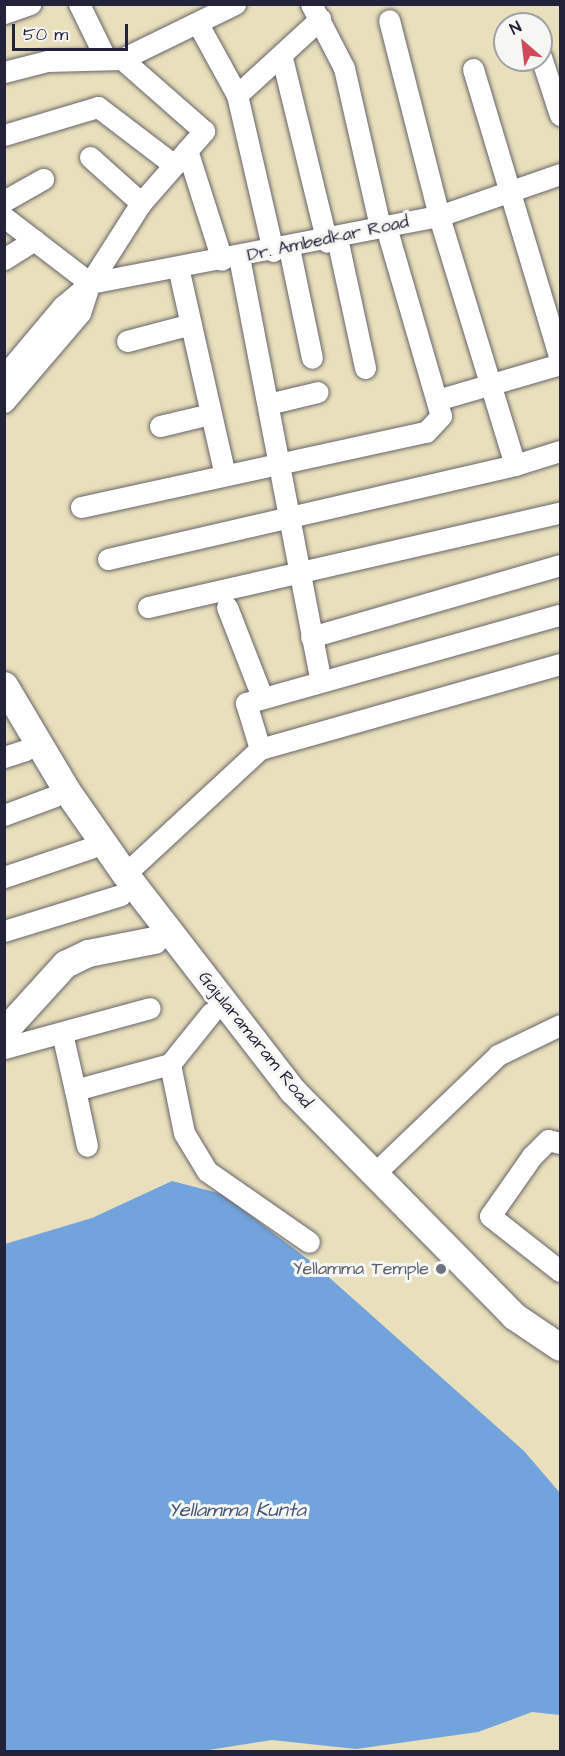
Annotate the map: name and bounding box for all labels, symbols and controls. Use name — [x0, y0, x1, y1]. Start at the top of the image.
scale bar — [15, 12, 130, 50]
north arrow — [493, 12, 553, 72]
text: N — [506, 16, 525, 40]
text: 50 m — [23, 22, 68, 47]
street label: Dr. Ambedkar Road — [245, 211, 411, 267]
street label: Gajularamaram Road — [193, 967, 317, 1113]
place label: Yellamma Temple — [293, 1258, 429, 1280]
marker: Yellamma Temple — [434, 1262, 448, 1276]
water label: Yellamma Kunta — [168, 1498, 306, 1522]

